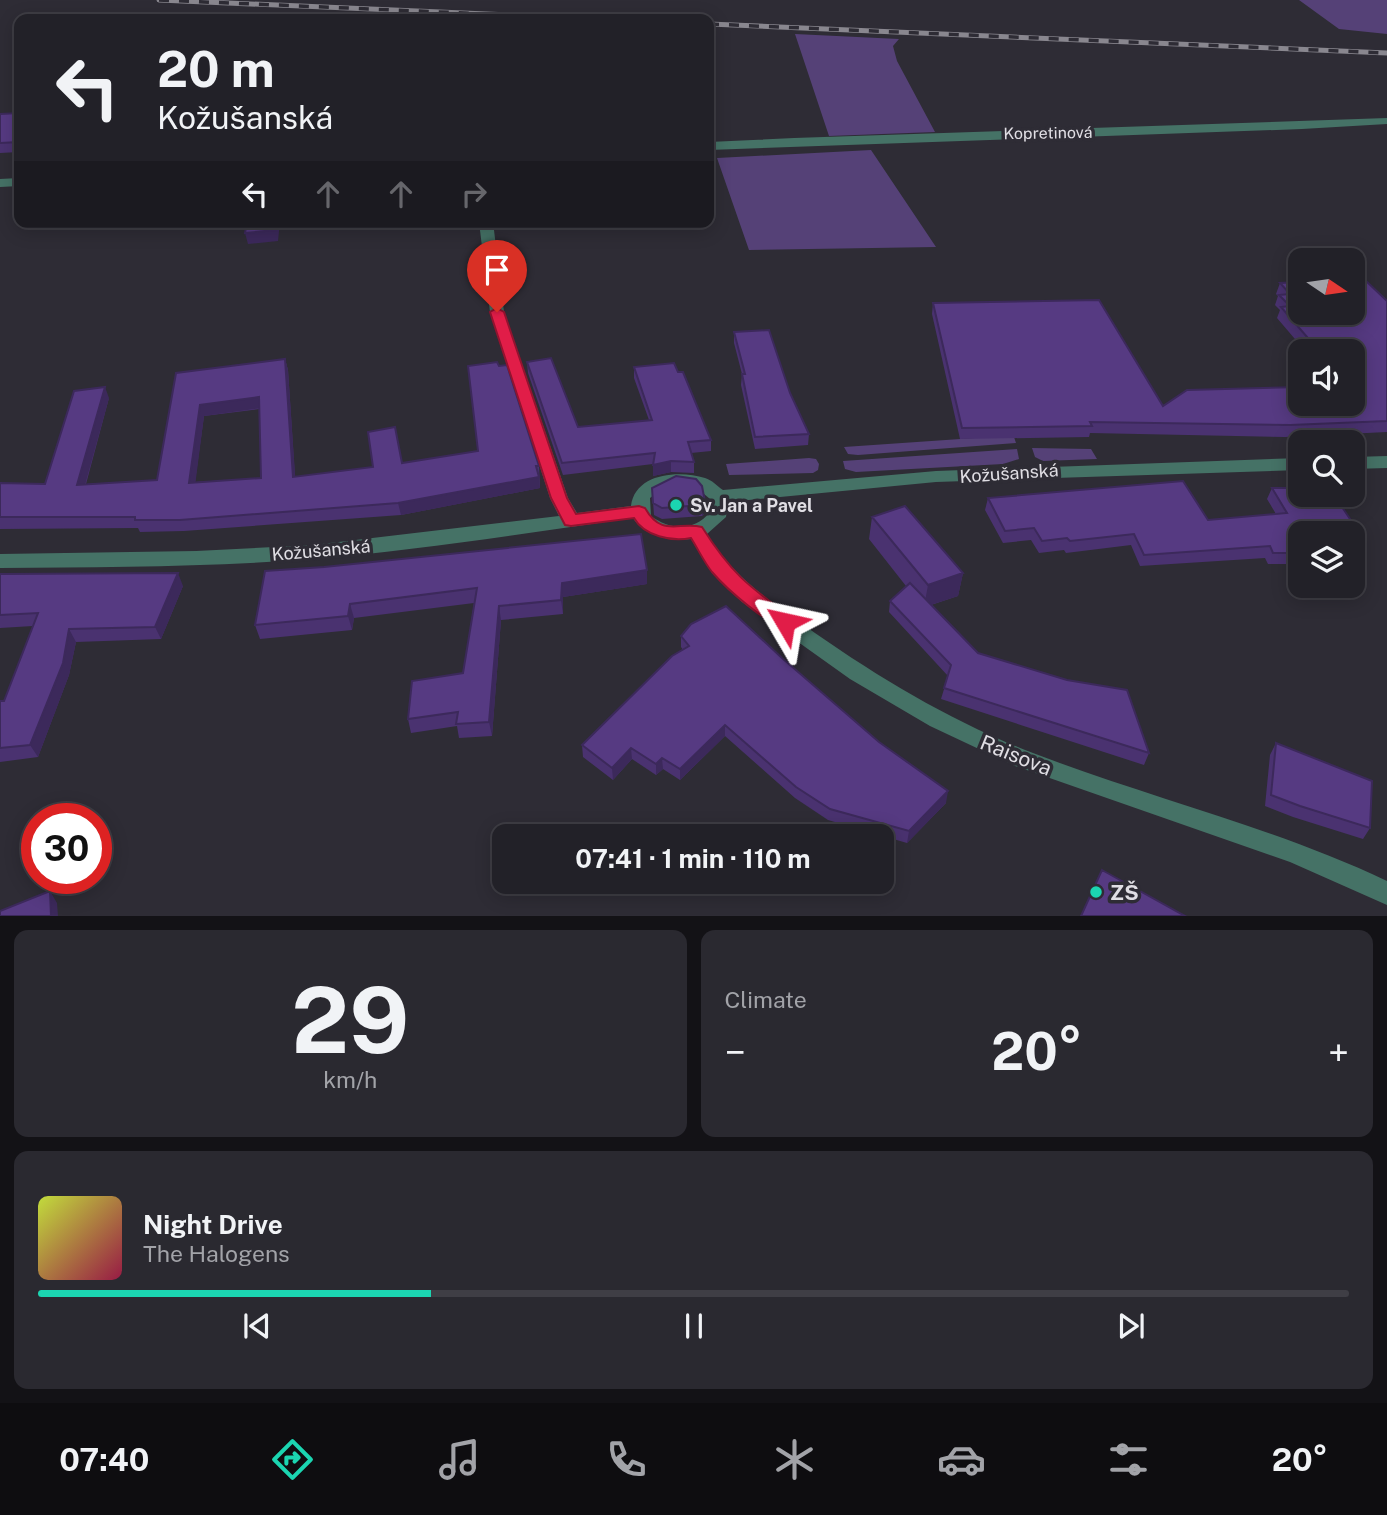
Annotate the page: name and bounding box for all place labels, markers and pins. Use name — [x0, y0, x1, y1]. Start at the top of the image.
pin — [467, 240, 527, 312]
place label: Sv. Jan a Pavel — [690, 495, 813, 516]
marker: Sv. Jan a Pavel — [668, 497, 684, 513]
place label: ZŠ — [1110, 880, 1139, 905]
marker: ZŠ — [1088, 884, 1104, 900]

